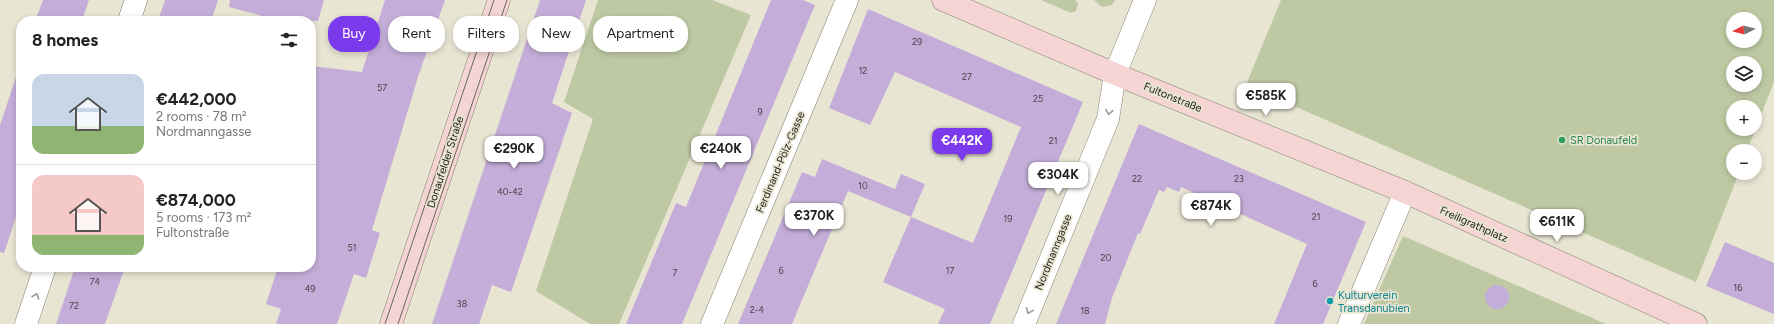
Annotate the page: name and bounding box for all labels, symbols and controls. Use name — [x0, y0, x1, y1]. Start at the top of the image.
north arrow — [1726, 12, 1762, 48]
map controls — [1726, 12, 1762, 180]
chip: Buy — [328, 16, 380, 52]
chip: Rent — [388, 16, 445, 52]
chip: Filters — [453, 16, 519, 52]
chip: New — [527, 16, 585, 52]
chip: Apartment — [593, 16, 688, 52]
icon: filters — [278, 29, 300, 51]
text: 8 homes — [32, 30, 98, 50]
house number: 29 — [912, 36, 922, 47]
button: layers — [1726, 56, 1762, 92]
house number: 12 — [859, 65, 867, 76]
house number: 27 — [962, 71, 972, 82]
street label: Fultonstraße — [1142, 80, 1204, 115]
house number: 57 — [377, 82, 387, 93]
pin: €585K — [1238, 83, 1294, 117]
text: €585K — [1246, 88, 1286, 103]
text: €442,000 — [156, 89, 237, 109]
icon: home — [64, 90, 112, 138]
house number: 25 — [1033, 93, 1043, 104]
button: + — [1726, 100, 1762, 136]
house number: 9 — [757, 106, 763, 117]
text: 2 rooms · 78 m² — [156, 109, 247, 124]
one-way arrow — [1105, 109, 1114, 115]
street label: Ferdinand-Pölz-Gasse — [753, 110, 808, 215]
street label: Donaufelder Straße — [425, 115, 466, 210]
text: Nordmanngasse — [156, 124, 251, 139]
pin: €442K — [934, 128, 990, 162]
text: €442K — [941, 133, 983, 148]
place label: SR Donaufeld — [1570, 134, 1637, 147]
house number: 21 — [1049, 135, 1057, 146]
marker: SR Donaufeld — [1557, 135, 1567, 145]
pin: €290K — [486, 136, 542, 170]
pin: €240K — [693, 136, 749, 170]
text: €290K — [493, 141, 535, 156]
text: €240K — [700, 141, 742, 156]
button: − — [1726, 144, 1762, 180]
pin: €304K — [1030, 162, 1086, 196]
text: €304K — [1037, 167, 1079, 182]
house number: 22 — [1132, 173, 1142, 184]
house number: 23 — [1234, 173, 1244, 184]
house number: 10 — [858, 180, 868, 191]
house number: 40-42 — [497, 186, 523, 197]
text: €874,000 — [156, 190, 236, 210]
icon: home — [64, 191, 112, 239]
pin: €874K — [1183, 193, 1239, 227]
text: €874K — [1190, 198, 1232, 213]
pin: €370K — [786, 203, 842, 237]
street label: Freiligrathplatz — [1438, 204, 1510, 245]
text: €370K — [794, 208, 834, 223]
pin: €611K — [1529, 209, 1585, 243]
text: 5 rooms · 173 m² — [156, 210, 251, 225]
house number: 21 — [1312, 211, 1320, 222]
street label: Nordmanngasse — [1032, 212, 1075, 292]
house number: 19 — [1004, 213, 1012, 224]
text: €611K — [1539, 214, 1575, 229]
text: Fultonstraße — [156, 225, 229, 240]
house number: 51 — [348, 242, 356, 253]
house number: 20 — [1101, 252, 1112, 263]
house number: 6 — [778, 265, 784, 276]
house number: 17 — [946, 265, 954, 276]
house number: 7 — [673, 267, 678, 278]
house number: 74 — [90, 276, 101, 287]
house number: 6 — [1312, 278, 1318, 289]
house number: 16 — [1734, 282, 1742, 293]
house number: 49 — [305, 283, 315, 294]
place label: Kulturverein Transdanubien — [1338, 289, 1410, 315]
one-way arrow — [31, 292, 39, 299]
marker: Kulturverein Transdanubien — [1325, 296, 1335, 306]
house number: 38 — [457, 298, 468, 309]
house number: 72 — [69, 300, 79, 311]
house number: 2-4 — [750, 304, 765, 315]
house number: 18 — [1080, 305, 1090, 316]
one-way arrow — [1026, 307, 1034, 314]

